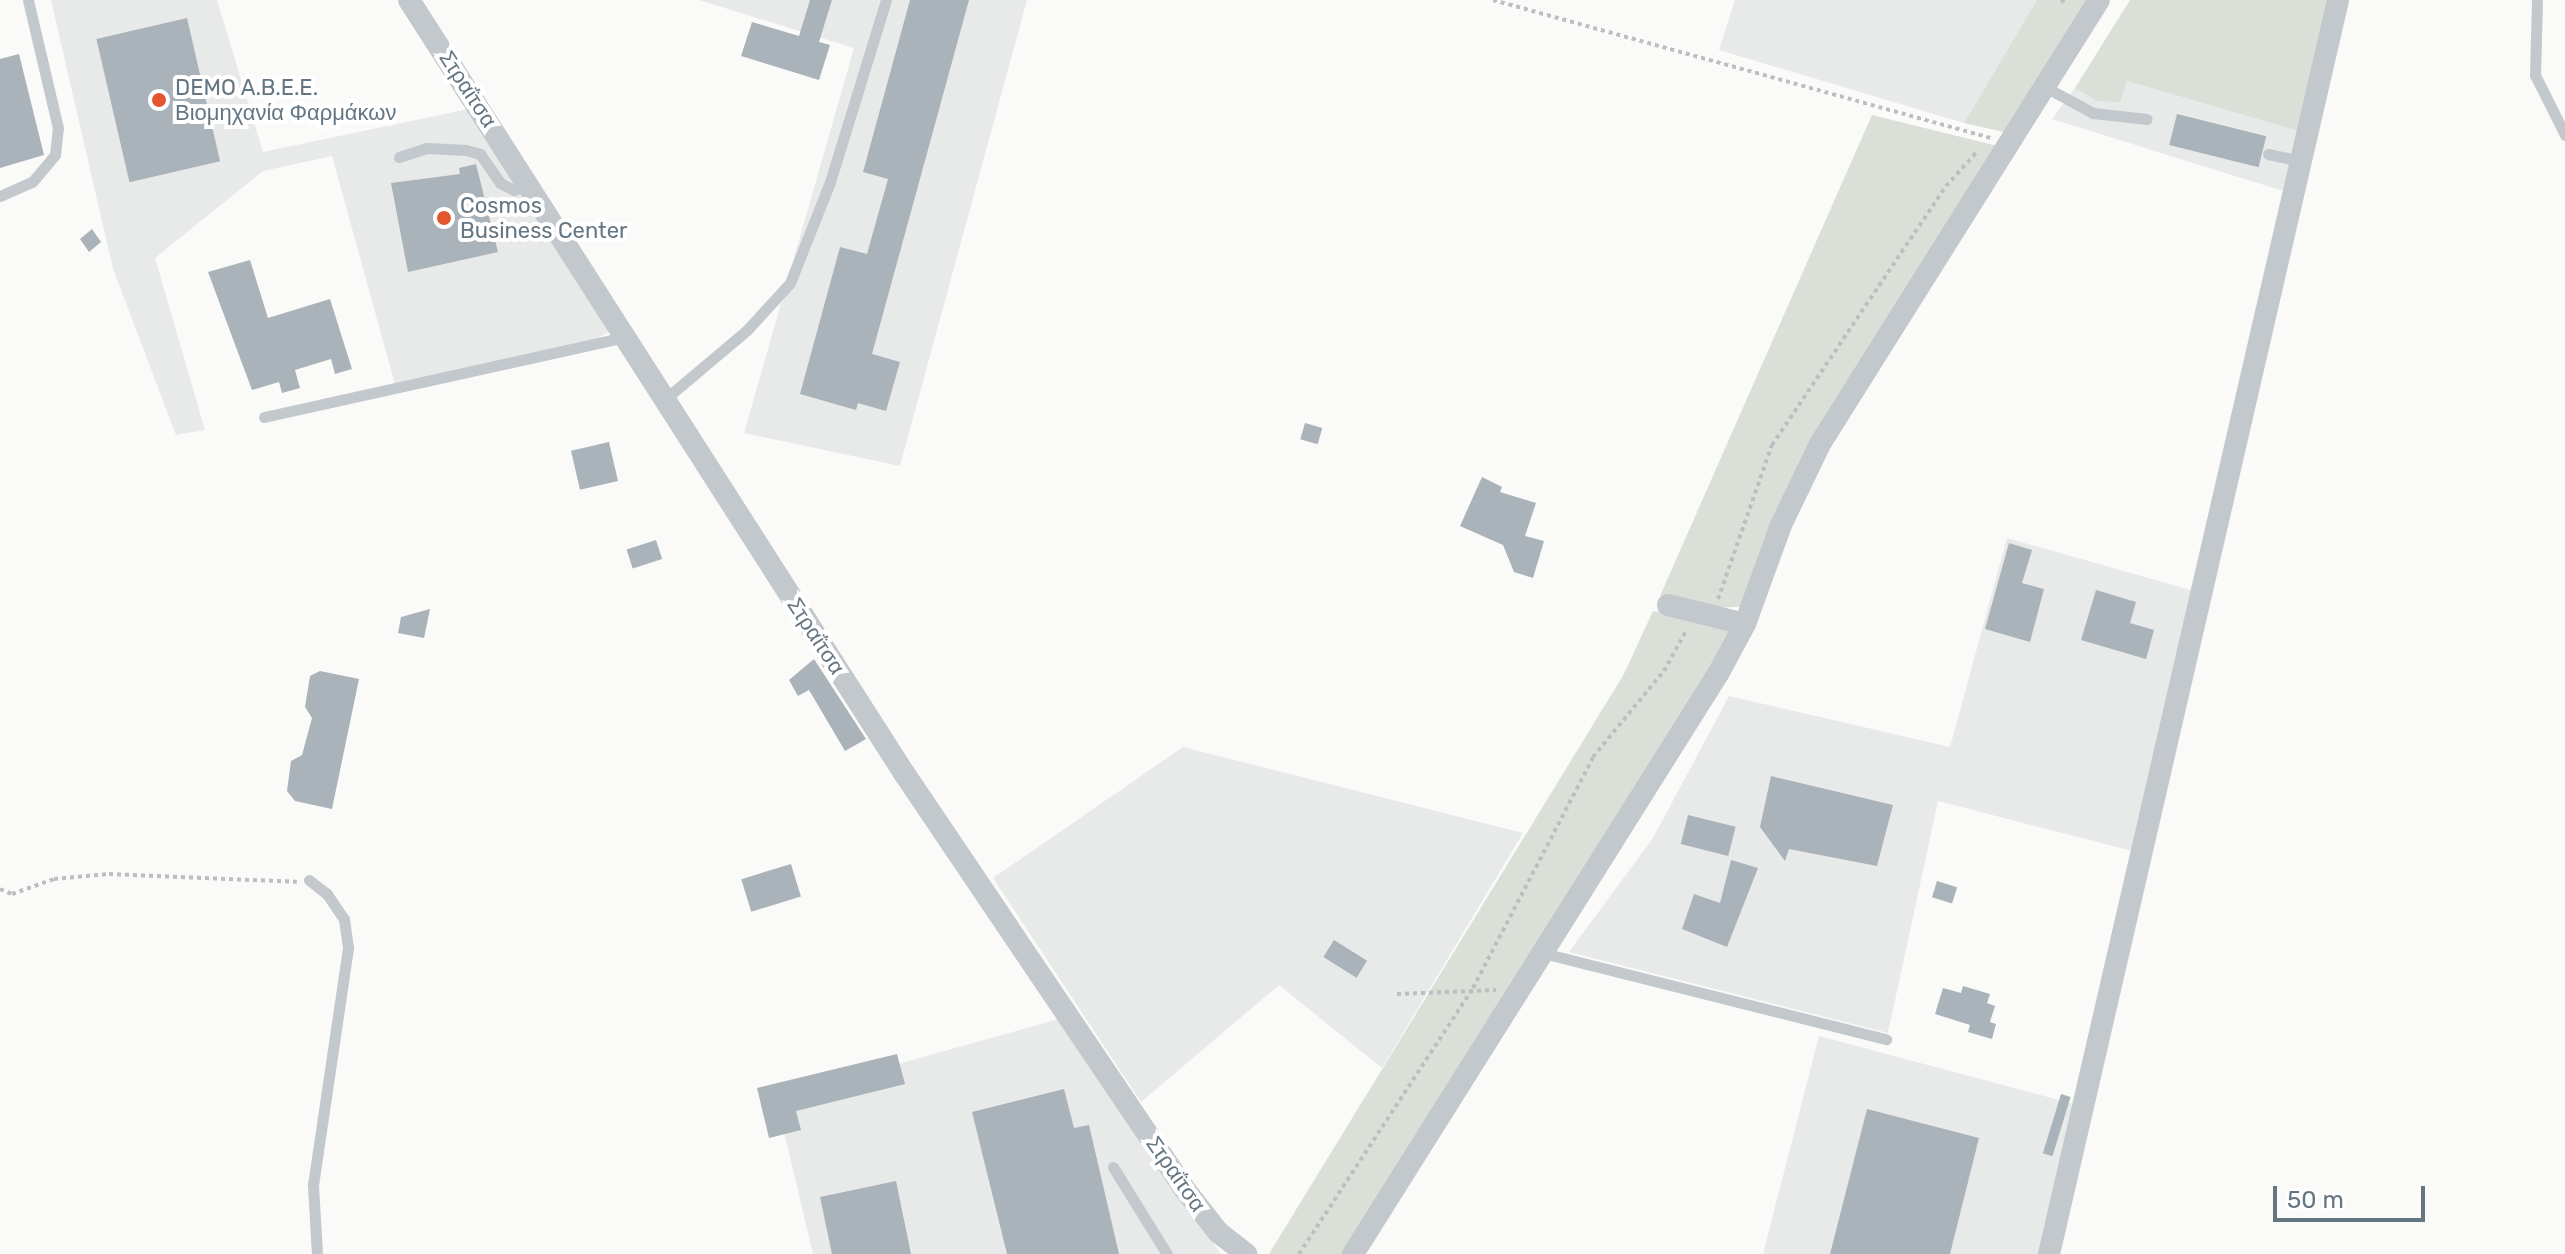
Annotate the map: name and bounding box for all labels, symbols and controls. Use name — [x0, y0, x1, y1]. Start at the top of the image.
street label: Στραΐτσα — [434, 46, 502, 132]
place label: DEMO A.B.E.E. Βιομηχανία Φαρμάκων — [175, 74, 396, 126]
marker: DEMO A.B.E.E. Βιομηχανία Φαρμάκων — [150, 91, 168, 109]
place label: Cosmos Business Center — [460, 192, 627, 244]
marker: Cosmos Business Center — [435, 209, 453, 227]
street label: Στραΐτσα — [782, 593, 850, 679]
street label: Στραΐτσα — [1141, 1131, 1211, 1217]
scale bar — [2277, 1170, 2429, 1220]
text: 50 m — [2287, 1186, 2344, 1214]

